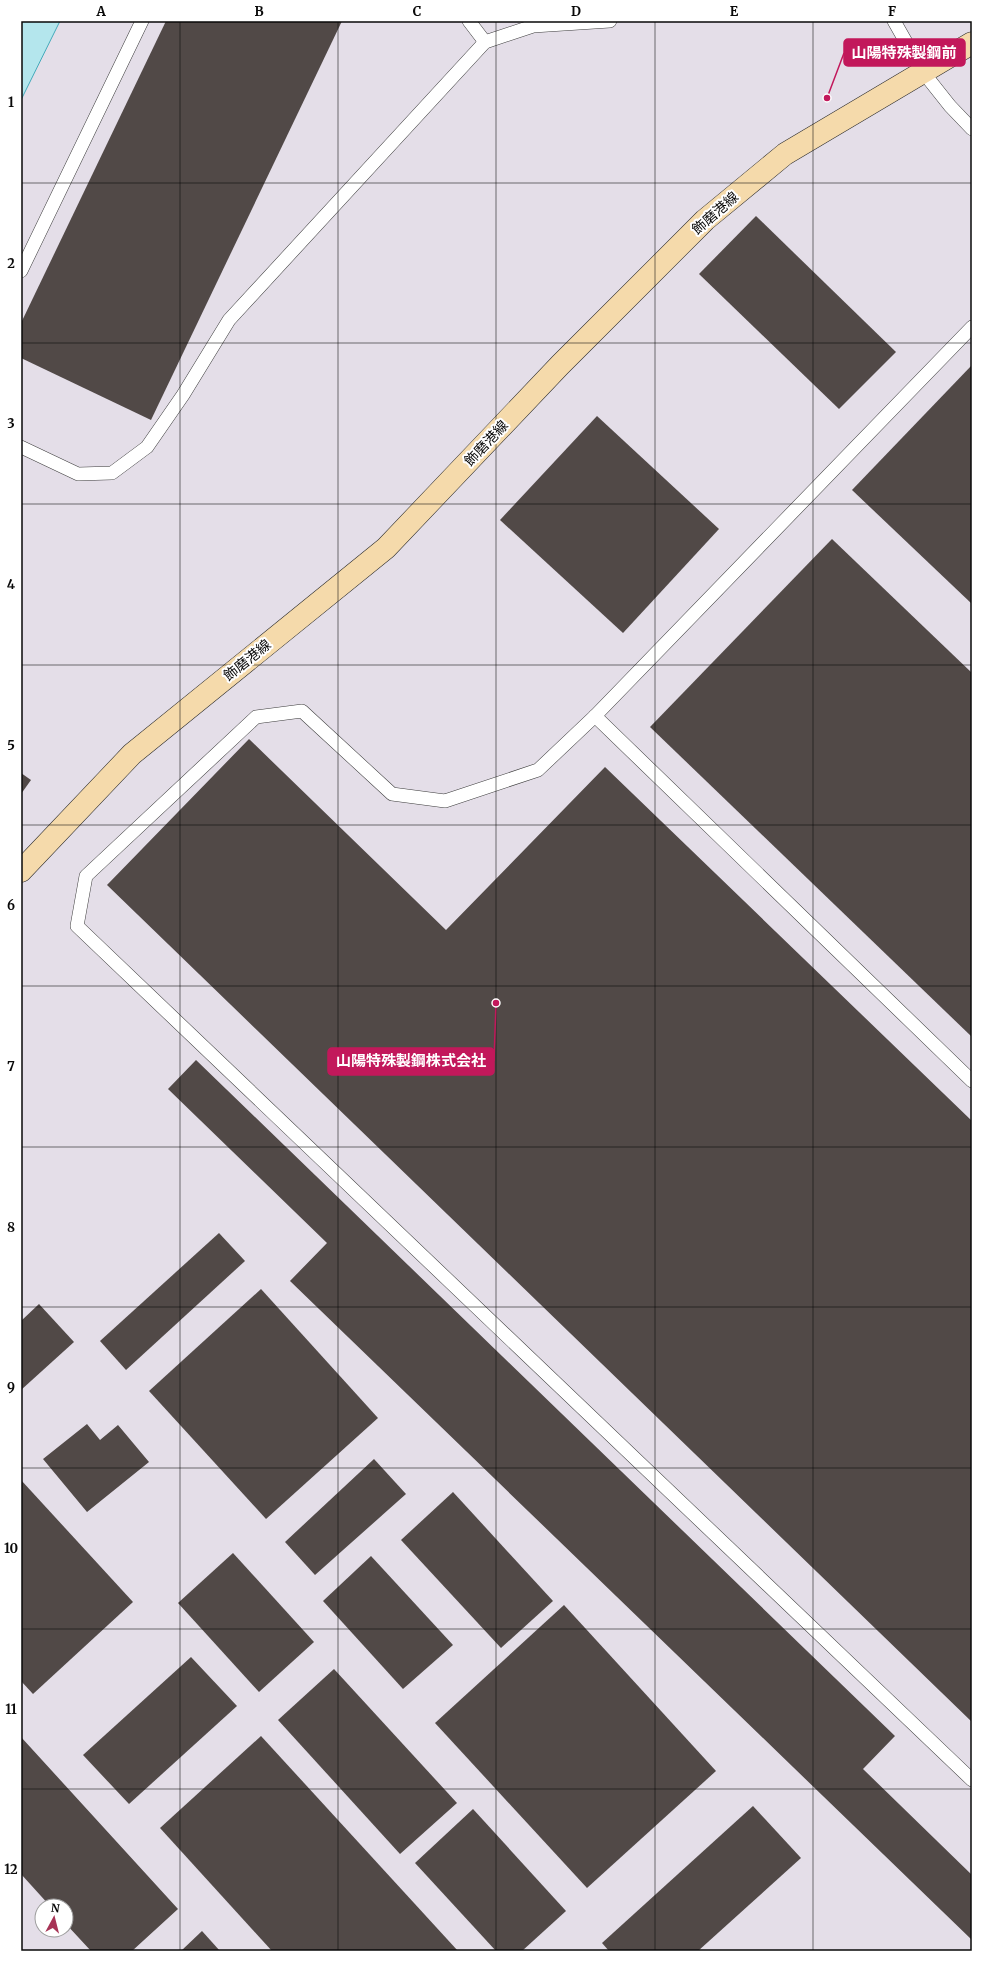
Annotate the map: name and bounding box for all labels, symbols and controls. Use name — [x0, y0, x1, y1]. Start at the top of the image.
text: A — [95, 3, 106, 20]
text: B — [254, 3, 264, 20]
text: C — [413, 3, 422, 20]
text: D — [571, 3, 581, 20]
text: E — [730, 3, 739, 20]
text: F — [888, 3, 896, 20]
callout: 山陽特殊製鋼前 — [844, 39, 965, 66]
text: 山陽特殊製鋼前 — [851, 43, 957, 62]
text: 1 — [8, 94, 14, 111]
street label: 飾磨港線 — [688, 188, 742, 238]
text: 2 — [7, 255, 15, 272]
text: 3 — [7, 415, 15, 432]
street label: 飾磨港線 — [460, 416, 512, 470]
text: 4 — [7, 576, 16, 593]
street label: 飾磨港線 — [220, 635, 274, 685]
text: 5 — [7, 737, 15, 754]
text: 6 — [7, 897, 15, 914]
callout: 山陽特殊製鋼株式会社 — [328, 1048, 494, 1075]
text: 山陽特殊製鋼株式会社 — [336, 1051, 486, 1070]
text: 7 — [7, 1058, 15, 1075]
text: 8 — [7, 1219, 15, 1236]
text: 9 — [7, 1379, 15, 1396]
text: 10 — [4, 1540, 18, 1557]
text: 11 — [5, 1701, 17, 1718]
text: 12 — [4, 1861, 18, 1878]
north arrow — [34, 1898, 74, 1938]
text: N — [50, 1901, 61, 1916]

